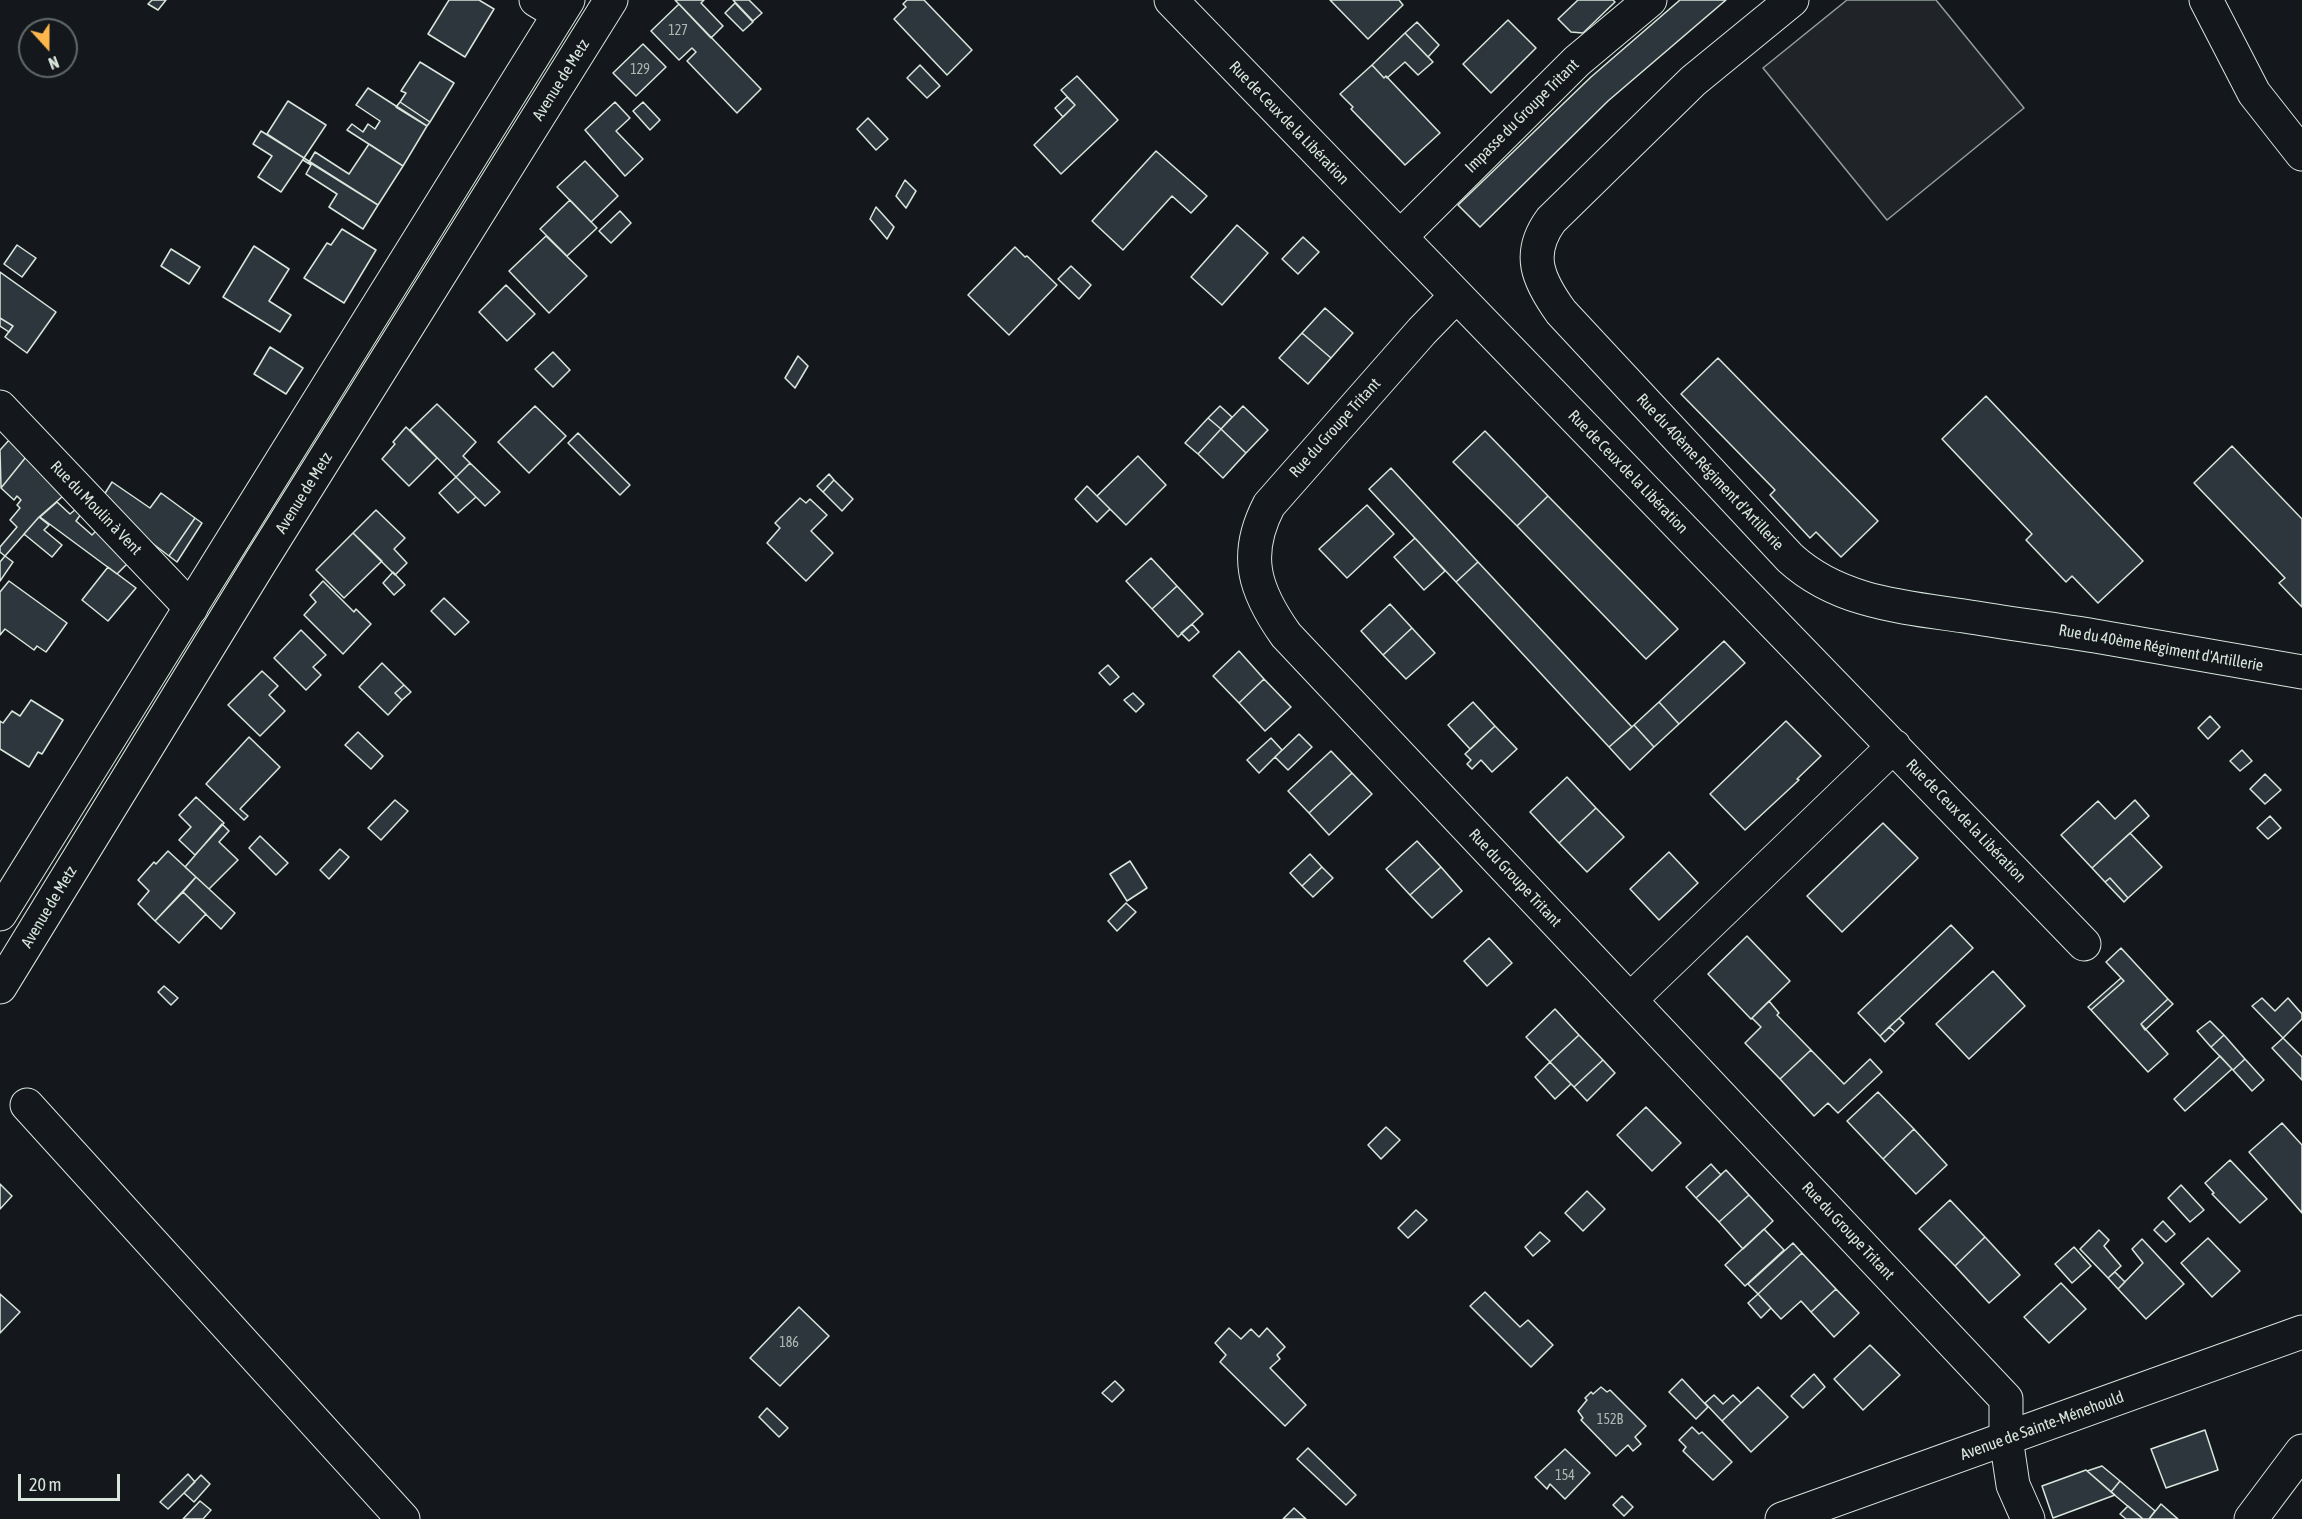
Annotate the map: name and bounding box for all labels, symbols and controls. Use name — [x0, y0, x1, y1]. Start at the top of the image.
north arrow — [18, 18, 78, 78]
house number: 127 — [668, 23, 688, 39]
street label: Avenue de Metz — [529, 36, 593, 124]
text: N — [46, 53, 61, 73]
street label: Impasse du Groupe Tritant — [1461, 55, 1583, 177]
street label: Rue de Ceux de la Libération — [1225, 57, 1353, 189]
house number: 129 — [630, 62, 650, 78]
street label: Rue du Groupe Tritant — [1285, 374, 1385, 482]
street label: Rue du 40ème Régiment d'Artillerie — [1632, 390, 1788, 554]
street label: Rue de Ceux de la Libération — [1564, 406, 1692, 538]
street label: Avenue de Metz — [272, 449, 336, 537]
street label: Rue du Moulin à Vent — [46, 457, 146, 559]
street label: Rue du 40ème Régiment d'Artillerie — [2057, 621, 2265, 675]
street label: Rue de Ceux de la Libération — [1902, 755, 2030, 887]
street label: Rue du Groupe Tritant — [1465, 825, 1565, 931]
street label: Avenue de Metz — [17, 863, 81, 951]
street label: Rue du Groupe Tritant — [1798, 1178, 1898, 1284]
house number: 186 — [779, 1335, 799, 1351]
street label: Avenue de Sainte-Ménehould — [1958, 1387, 2126, 1465]
house number: 152B — [1597, 1412, 1623, 1428]
scale bar — [21, 1462, 123, 1500]
house number: 154 — [1555, 1468, 1575, 1484]
text: 20 m — [29, 1474, 61, 1495]

